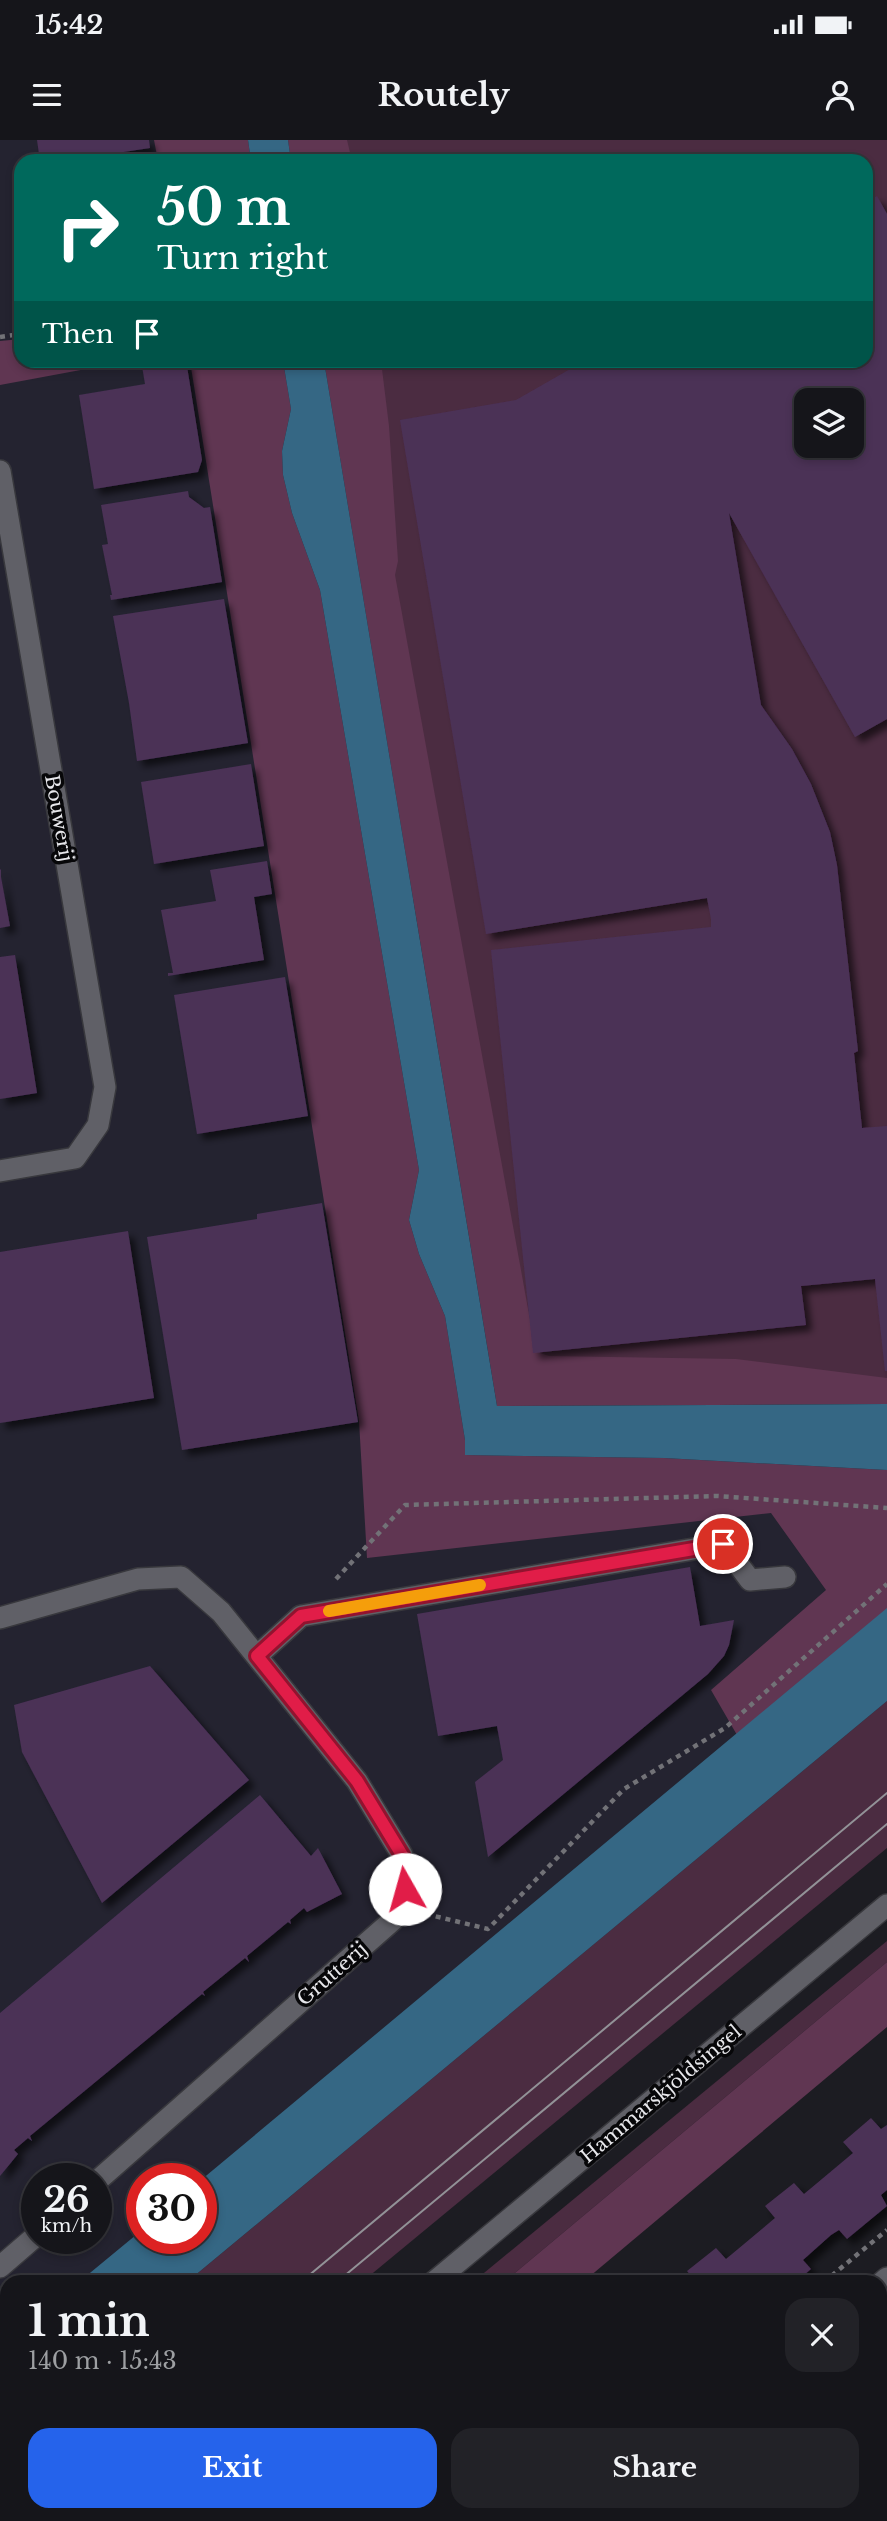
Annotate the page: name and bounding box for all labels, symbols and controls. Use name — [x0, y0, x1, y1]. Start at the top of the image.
text: 15:42 — [35, 9, 103, 41]
text: Routely — [377, 75, 510, 115]
icon: menu — [28, 76, 66, 114]
icon: person — [821, 76, 859, 114]
text: 50 m — [157, 177, 290, 238]
icon: right — [42, 182, 133, 273]
text: Turn right — [157, 238, 328, 278]
icon: arrive — [128, 315, 166, 353]
text: Then — [42, 318, 114, 350]
map controls — [794, 388, 864, 458]
button: layers — [794, 388, 864, 458]
street label: Bouwerij — [40, 773, 78, 863]
pin — [693, 1514, 753, 1574]
icon: arrive — [704, 1525, 742, 1563]
position arrow — [368, 1852, 442, 1926]
street label: Grutterij — [292, 1937, 372, 2011]
street label: Hammarskjöldsingel — [576, 2020, 746, 2168]
speed limit sign: 30 — [126, 2163, 217, 2254]
text: 26 — [43, 2178, 90, 2221]
text: km/h — [41, 2215, 92, 2237]
text: 1 min — [28, 2295, 150, 2347]
button: close — [785, 2298, 859, 2372]
text: 140 m · 15:43 — [28, 2347, 177, 2375]
button: Exit — [28, 2428, 437, 2508]
button: Share — [451, 2428, 859, 2508]

